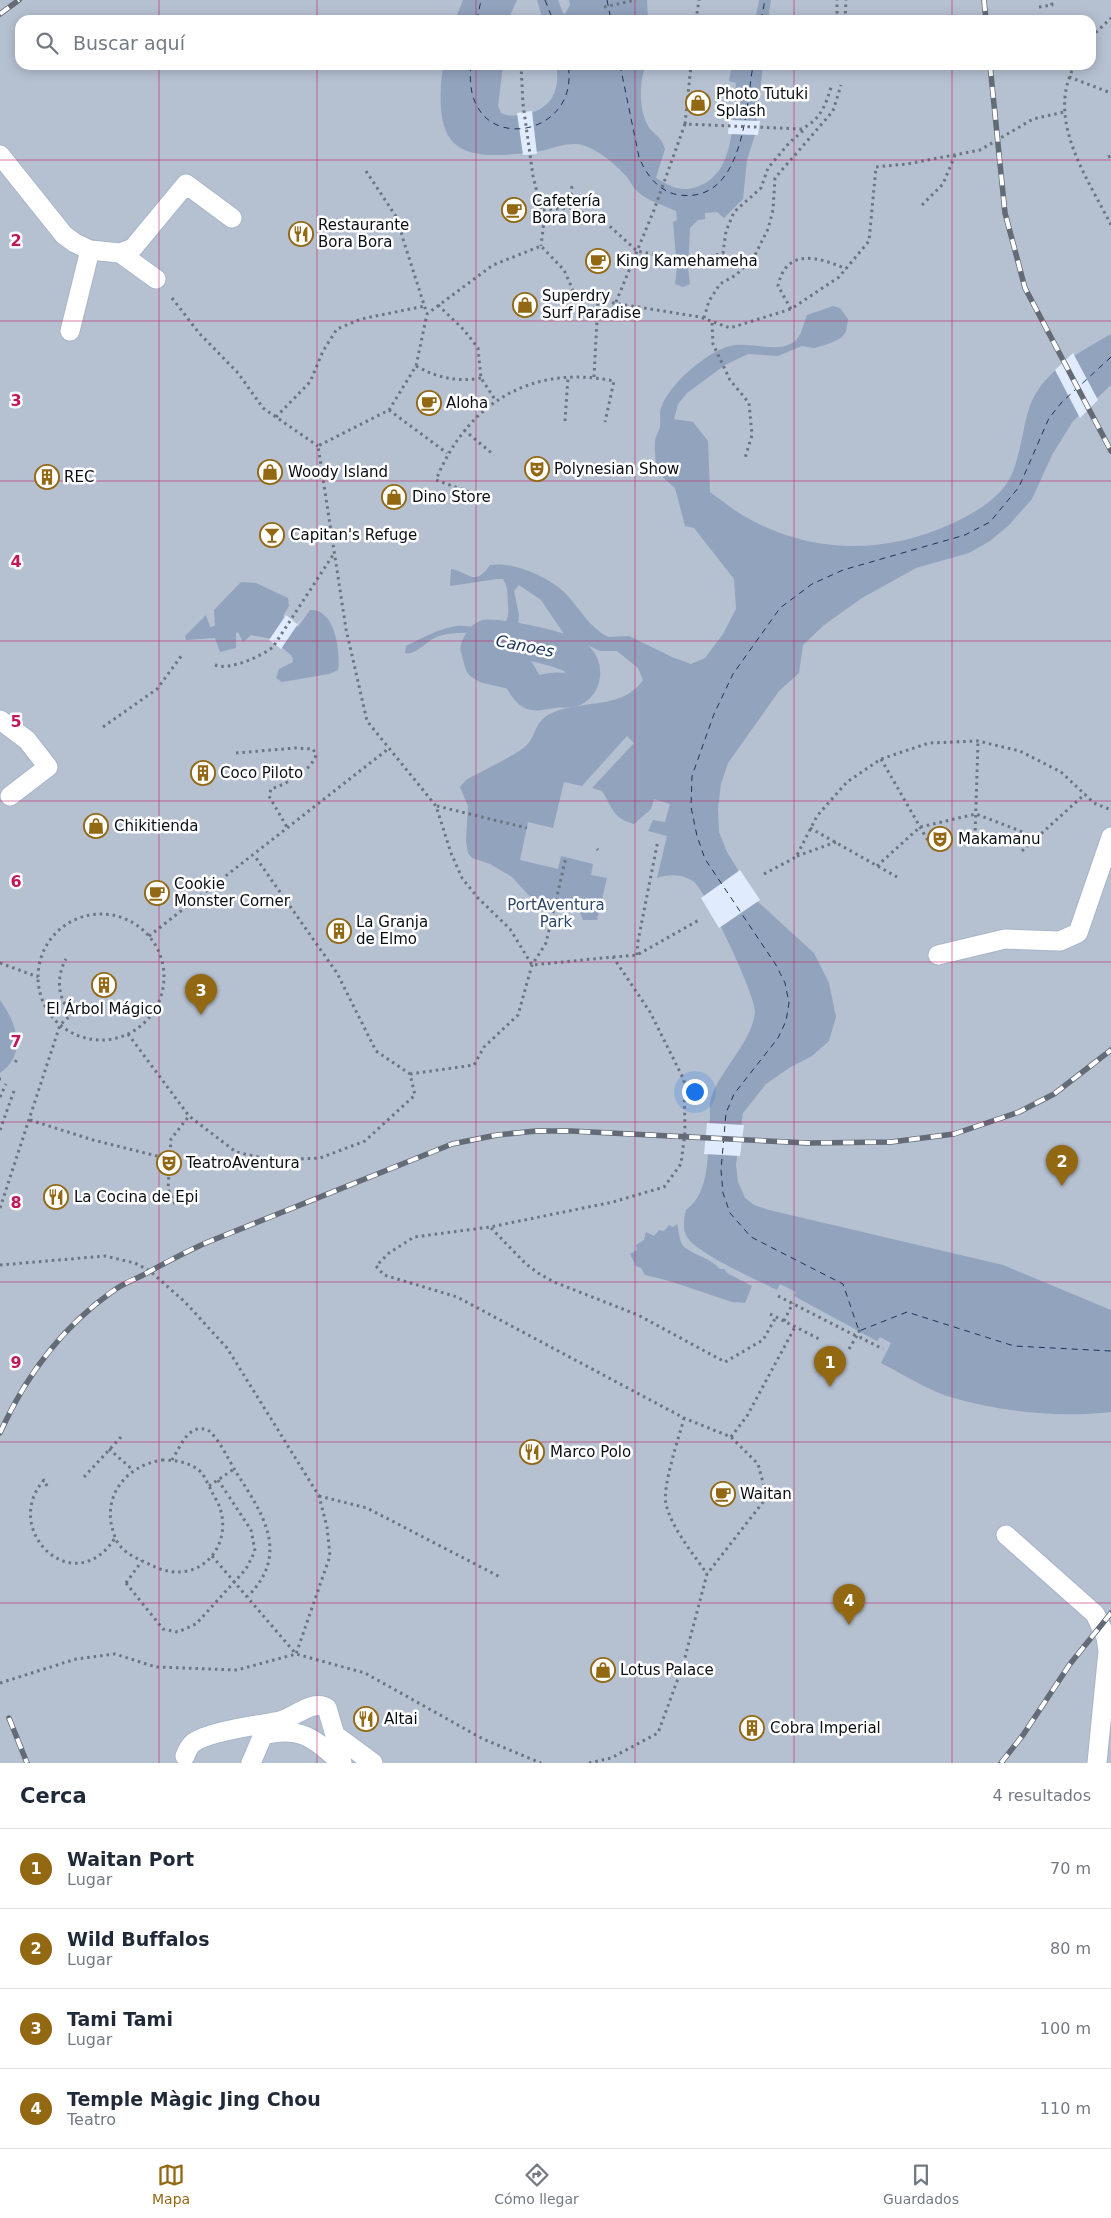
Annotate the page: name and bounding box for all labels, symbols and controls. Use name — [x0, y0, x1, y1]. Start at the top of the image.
search box — [15, 15, 1096, 70]
icon: search — [33, 29, 61, 57]
text: Buscar aquí — [73, 32, 185, 54]
place label: Photo Tutuki Splash — [716, 85, 808, 120]
shop icon: Photo Tutuki Splash — [685, 90, 711, 116]
place label: Cafetería Bora Bora — [532, 192, 606, 227]
cafe icon: Cafetería Bora Bora — [501, 197, 527, 223]
place label: Restaurante Bora Bora — [318, 216, 409, 251]
restaurant icon: Restaurante Bora Bora — [288, 221, 314, 247]
text: 2 — [10, 231, 22, 250]
cafe icon: King Kamehameha — [585, 248, 611, 274]
place label: King Kamehameha — [616, 252, 758, 270]
place label: Superdry Surf Paradise — [542, 287, 641, 322]
shop icon: Superdry Surf Paradise — [512, 292, 538, 318]
cafe icon: Aloha — [416, 390, 442, 416]
text: 3 — [10, 391, 22, 410]
place label: Aloha — [446, 394, 488, 412]
theatre icon: Polynesian Show — [524, 456, 550, 482]
shop icon: Woody Island — [257, 459, 283, 485]
place label: Polynesian Show — [554, 460, 679, 478]
place label: Woody Island — [288, 463, 388, 481]
building icon: REC — [34, 464, 60, 490]
place label: REC — [64, 468, 94, 486]
shop icon: Dino Store — [381, 484, 407, 510]
place label: Dino Store — [412, 488, 491, 506]
bar icon: Capitan's Refuge — [259, 522, 285, 548]
place label: Capitan's Refuge — [290, 526, 417, 544]
text: 4 — [10, 552, 22, 571]
water label: Canoes — [494, 631, 556, 661]
text: 5 — [10, 712, 22, 731]
building icon: Coco Piloto — [190, 760, 216, 786]
place label: Coco Piloto — [220, 764, 303, 782]
shop icon: Chikitienda — [83, 813, 109, 839]
place label: Chikitienda — [114, 817, 199, 835]
theatre icon: Makamanu — [927, 826, 953, 852]
place label: Makamanu — [958, 830, 1041, 848]
text: 6 — [10, 872, 22, 891]
place label: Cookie Monster Corner — [174, 875, 291, 910]
cafe icon: Cookie Monster Corner — [144, 880, 170, 906]
park label: PortAventura Park — [507, 896, 605, 931]
place label: La Granja de Elmo — [356, 913, 428, 948]
building icon: La Granja de Elmo — [326, 918, 352, 944]
building icon: El Árbol Mágico — [91, 972, 117, 998]
pin: 3 — [185, 974, 217, 1015]
place label: El Árbol Mágico — [46, 999, 162, 1018]
text: 7 — [10, 1032, 22, 1051]
your location — [682, 1079, 708, 1105]
pin: 2 — [1046, 1145, 1078, 1186]
theatre icon: TeatroAventura — [156, 1150, 182, 1176]
place label: TeatroAventura — [185, 1154, 300, 1172]
restaurant icon: La Cocina de Epi — [43, 1184, 69, 1210]
place label: La Cocina de Epi — [74, 1188, 199, 1206]
text: 8 — [10, 1193, 22, 1212]
pin: 1 — [814, 1346, 846, 1387]
text: 9 — [10, 1353, 22, 1372]
restaurant icon: Marco Polo — [519, 1439, 545, 1465]
place label: Marco Polo — [550, 1443, 631, 1461]
cafe icon: Waitan — [710, 1481, 736, 1507]
place label: Waitan — [740, 1485, 792, 1503]
pin: 4 — [833, 1584, 865, 1625]
shop icon: Lotus Palace — [590, 1657, 616, 1683]
place label: Lotus Palace — [620, 1661, 714, 1679]
restaurant icon: Altai — [353, 1706, 379, 1732]
place label: Altai — [384, 1710, 418, 1728]
building icon: Cobra Imperial — [739, 1715, 765, 1741]
place label: Cobra Imperial — [770, 1719, 881, 1737]
text: Cerca — [20, 1784, 87, 1808]
text: 4 resultados — [992, 1786, 1091, 1805]
text: Waitan Port — [67, 1848, 194, 1870]
text: 1 — [30, 1859, 42, 1878]
text: 70 m — [1050, 1859, 1091, 1878]
text: Lugar — [67, 1870, 112, 1889]
text: Wild Buffalos — [67, 1928, 209, 1950]
text: 2 — [30, 1939, 42, 1958]
text: 80 m — [1050, 1939, 1091, 1958]
text: Lugar — [67, 1950, 112, 1969]
text: Tami Tami — [67, 2008, 173, 2030]
text: 3 — [30, 2019, 42, 2038]
text: 100 m — [1040, 2019, 1091, 2038]
text: Lugar — [67, 2030, 112, 2049]
text: Temple Màgic Jing Chou — [67, 2088, 321, 2110]
text: 4 — [30, 2099, 42, 2118]
text: 110 m — [1040, 2099, 1091, 2118]
text: Teatro — [67, 2110, 116, 2129]
tab: Mapa — [152, 2161, 190, 2207]
tab: Cómo llegar — [494, 2161, 579, 2207]
tab: Guardados — [883, 2161, 959, 2207]

